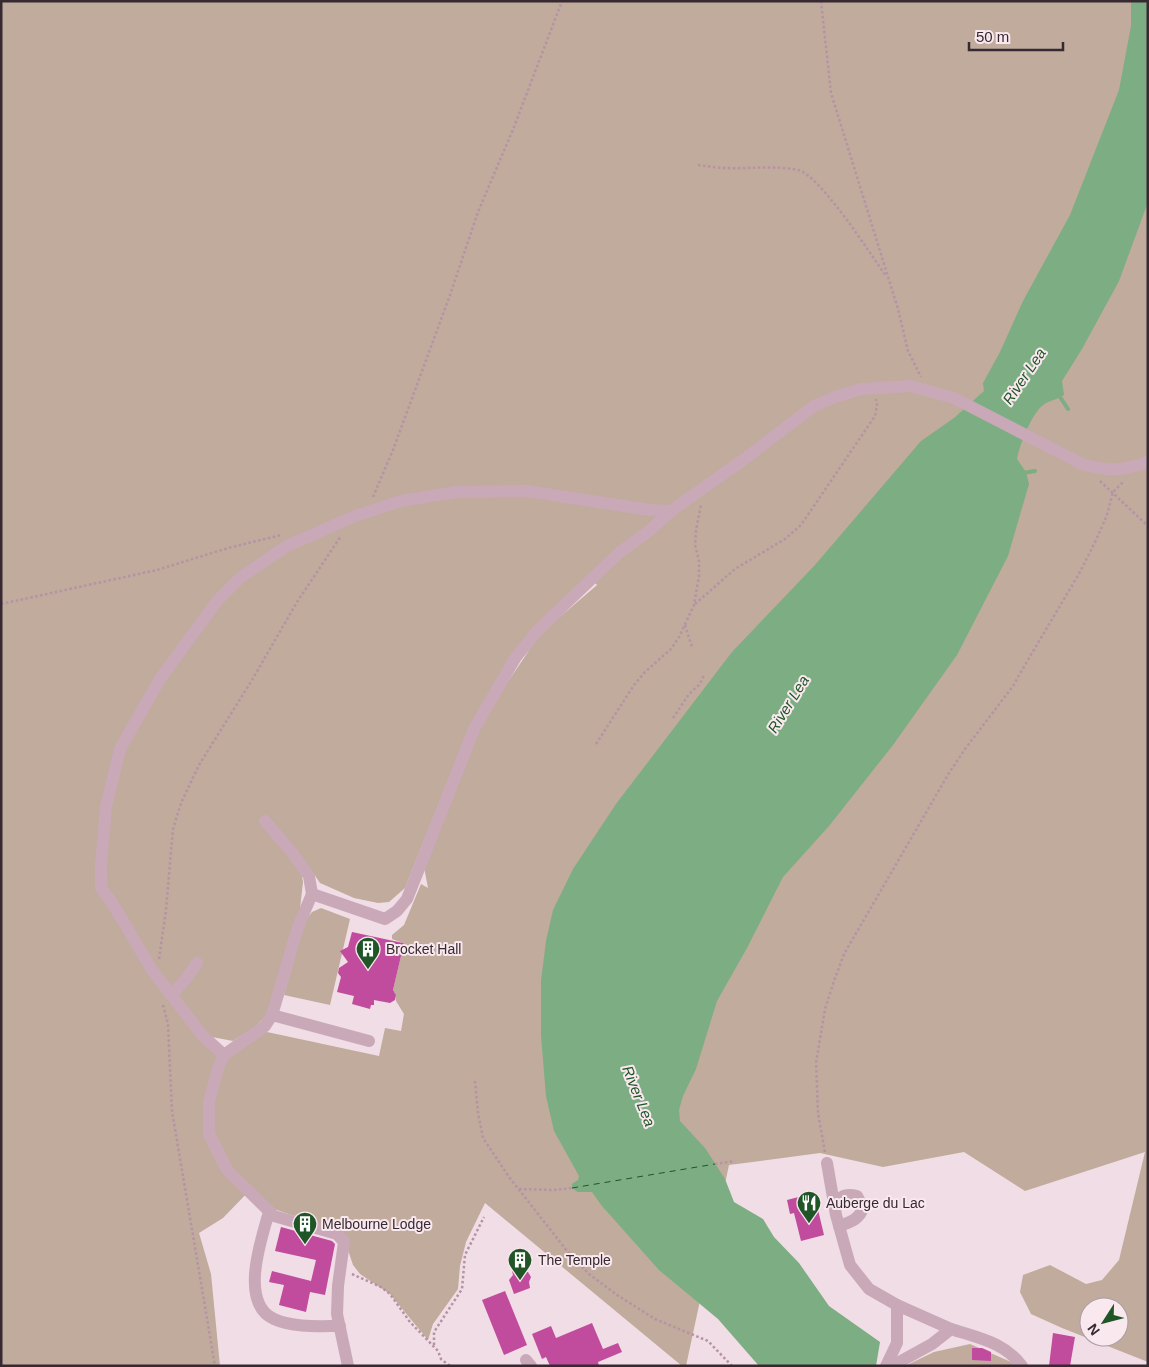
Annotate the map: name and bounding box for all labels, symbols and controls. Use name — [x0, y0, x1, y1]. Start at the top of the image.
scale bar — [969, 20, 1063, 52]
text: 50 m — [976, 28, 1009, 45]
water label: River Lea — [999, 345, 1049, 407]
water label: River Lea — [764, 672, 812, 736]
building icon: Brocket Hall — [355, 936, 381, 970]
place label: Brocket Hall — [386, 941, 461, 957]
water label: River Lea — [619, 1063, 659, 1129]
restaurant icon: Auberge du Lac — [796, 1190, 822, 1224]
place label: Auberge du Lac — [826, 1195, 925, 1211]
building icon: Melbourne Lodge — [292, 1211, 318, 1245]
place label: Melbourne Lodge — [322, 1216, 431, 1232]
building icon: The Temple — [507, 1247, 533, 1281]
place label: The Temple — [538, 1252, 611, 1268]
north arrow — [1079, 1297, 1129, 1347]
text: N — [1084, 1321, 1103, 1338]

